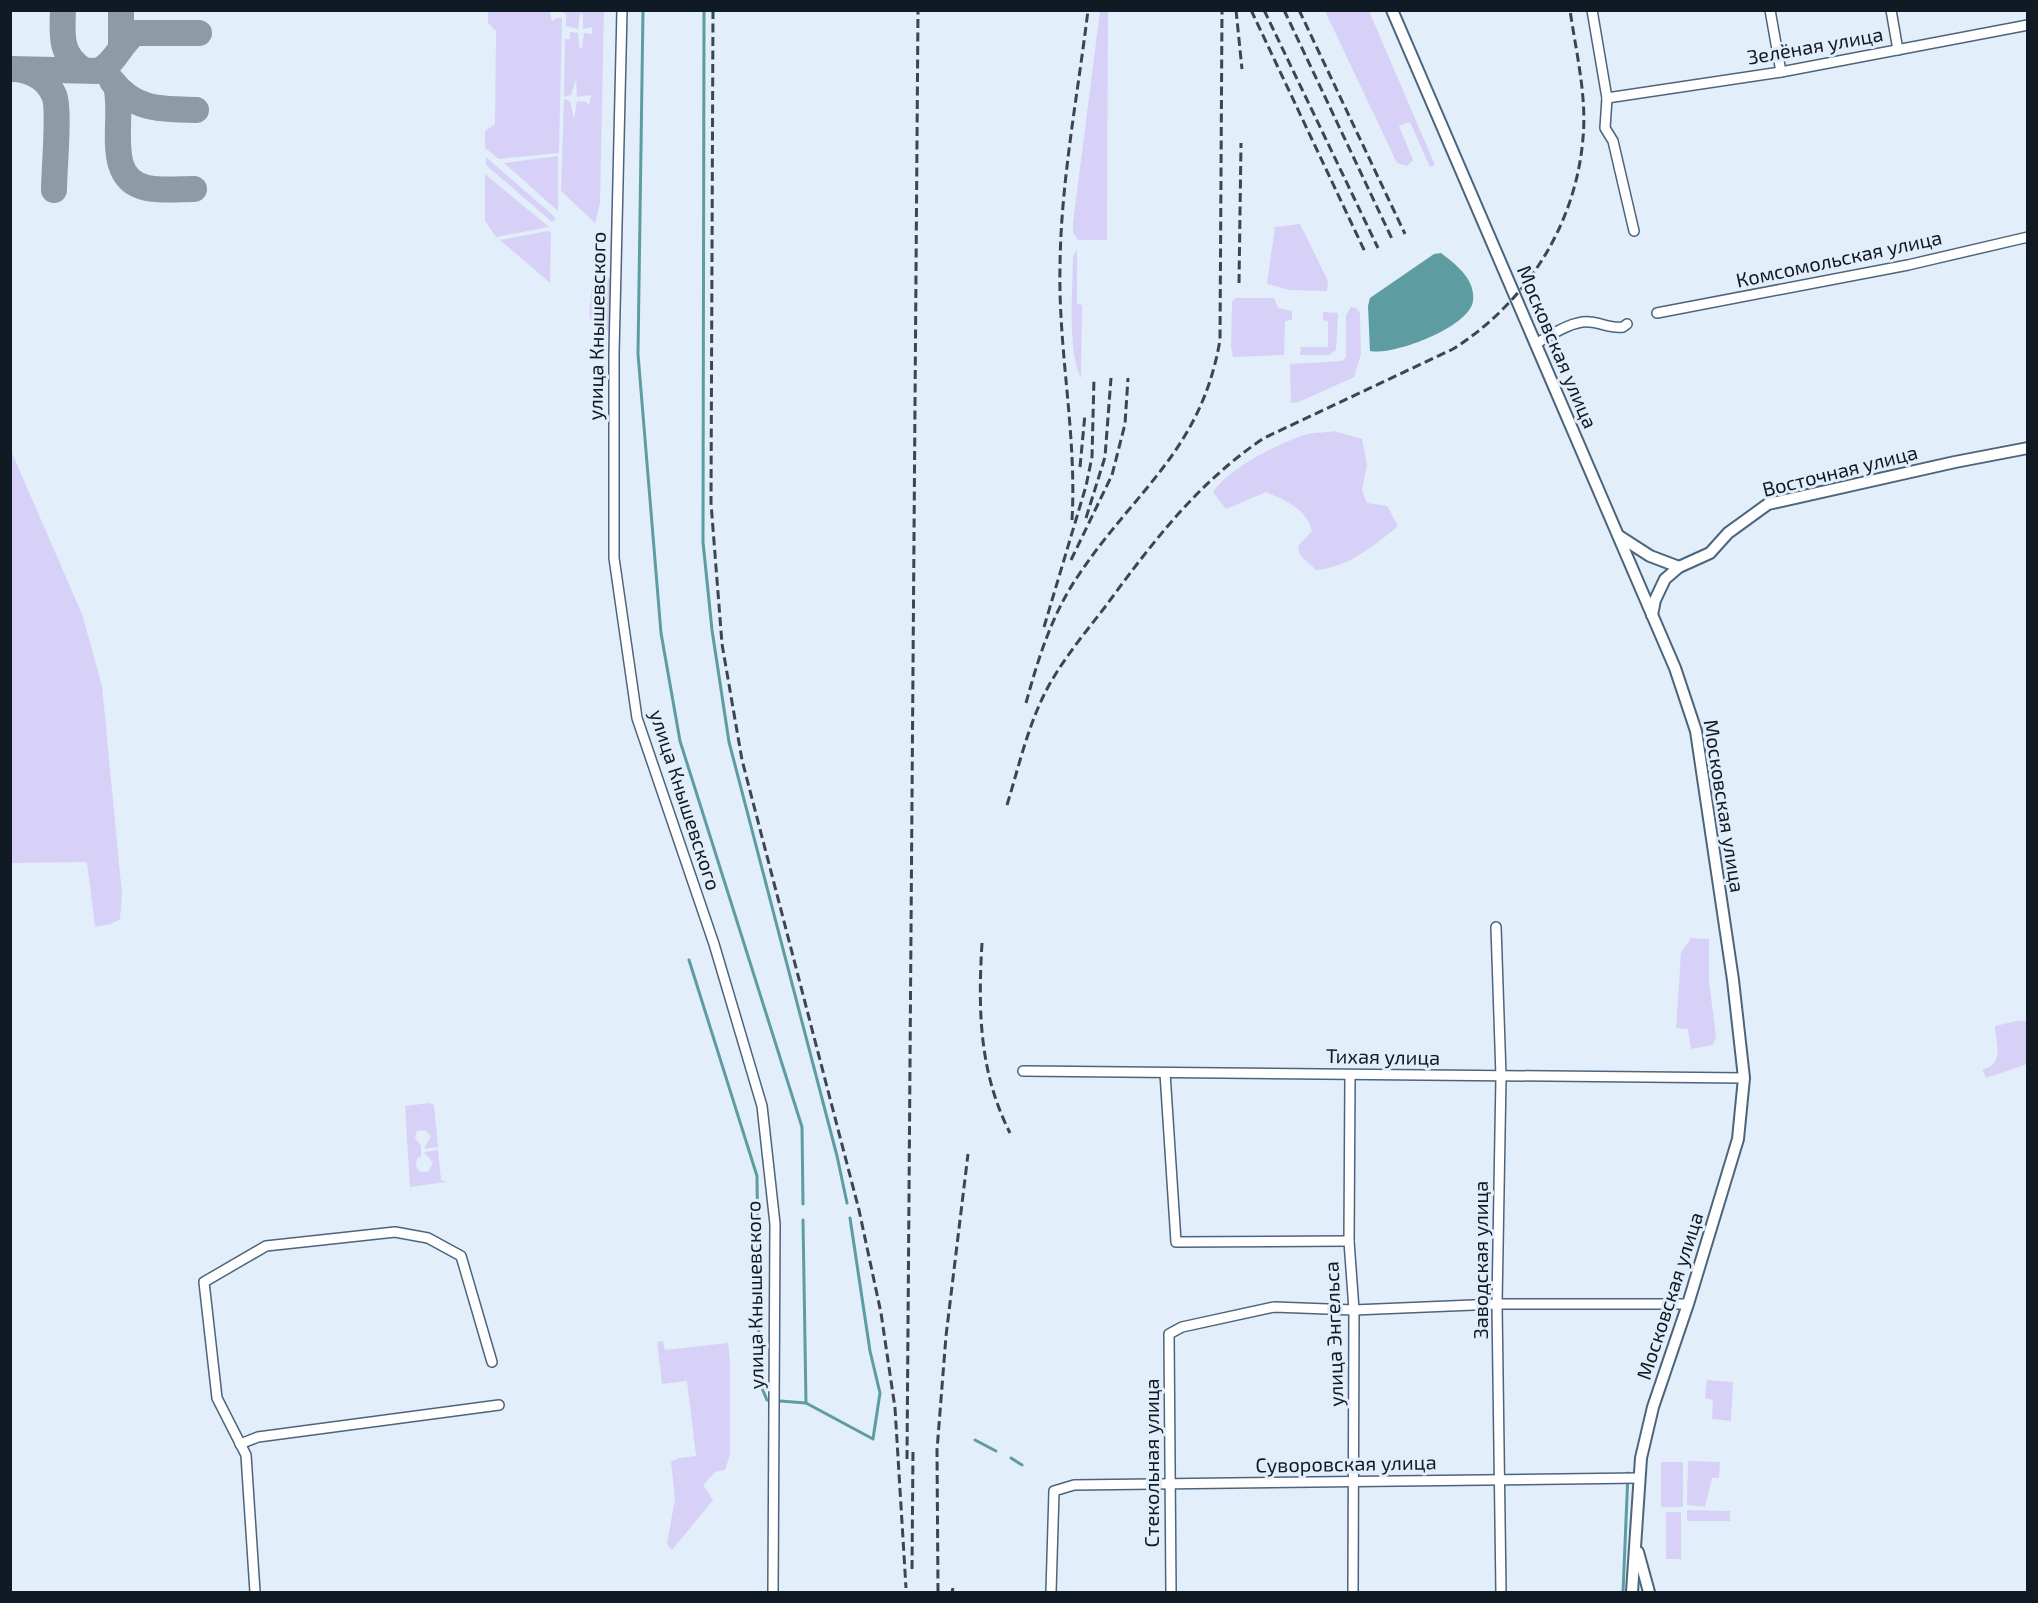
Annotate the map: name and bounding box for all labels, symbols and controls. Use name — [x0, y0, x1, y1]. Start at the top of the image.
street label: Зелёная улица — [1745, 21, 1885, 70]
street label: Комсомольская улица — [1734, 224, 1944, 293]
street label: улица Кнышевского — [582, 231, 611, 421]
street label: Московская улица — [1512, 262, 1603, 432]
street label: Восточная улица — [1760, 439, 1920, 502]
street label: улица Кнышевского — [644, 706, 727, 893]
street label: Московская улица — [1698, 718, 1751, 894]
street label: Тихая улица — [1326, 1043, 1440, 1070]
street label: Заводская улица — [1468, 1181, 1493, 1339]
street label: улица Кнышевского — [740, 1200, 769, 1390]
street label: Московская улица — [1631, 1209, 1708, 1383]
street label: улица Энгельса — [1318, 1261, 1349, 1407]
street label: Стекольная улица — [1139, 1378, 1164, 1548]
street label: Суворовская улица — [1255, 1449, 1437, 1478]

